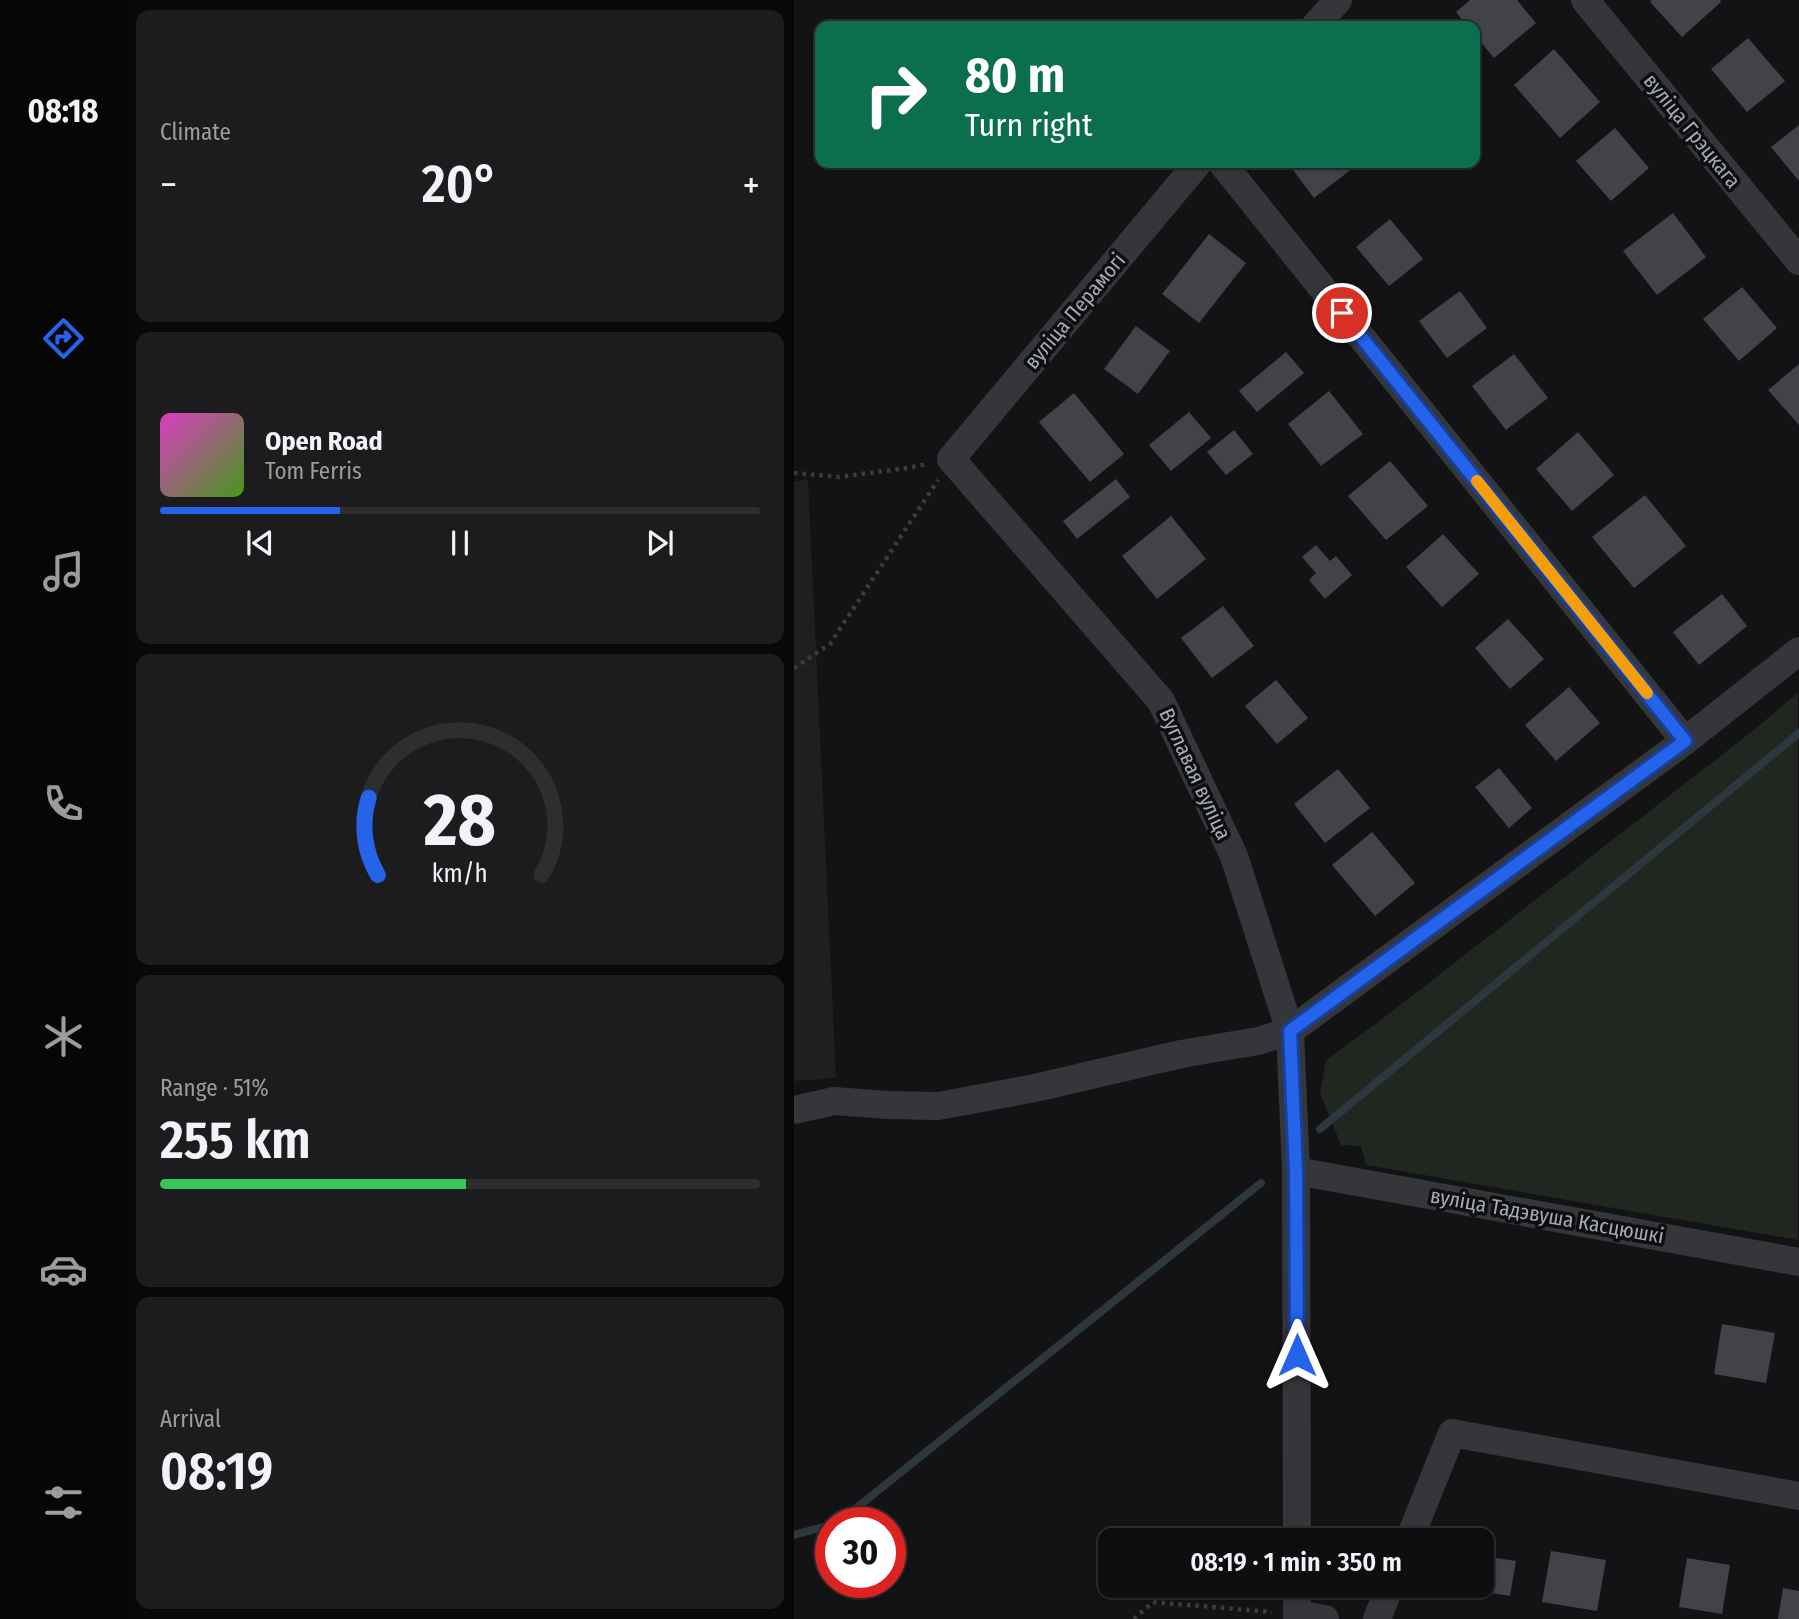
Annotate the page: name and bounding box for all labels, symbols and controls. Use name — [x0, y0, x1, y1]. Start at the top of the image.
text: 80 m — [965, 46, 1065, 105]
icon: right — [850, 49, 941, 140]
street label: вуліца Грэцкага — [1638, 68, 1746, 194]
text: 08:18 — [27, 92, 99, 130]
text: Turn right — [965, 106, 1092, 144]
text: Climate — [160, 118, 231, 146]
text: 20° — [422, 153, 498, 216]
text: − — [160, 162, 177, 208]
text: + — [743, 162, 760, 208]
street label: вуліца Перамогі — [1019, 248, 1131, 374]
pin — [1312, 283, 1372, 343]
icon: arrive — [1323, 294, 1361, 332]
icon: directions — [39, 314, 88, 363]
text: Open Road — [265, 426, 383, 457]
text: Tom Ferris — [265, 457, 362, 485]
icon: previous — [241, 524, 279, 562]
icon: pause — [441, 524, 479, 562]
icon: next — [641, 524, 679, 562]
icon: music — [39, 547, 88, 596]
street label: Вуглавая вуліца — [1153, 704, 1237, 844]
text: 28 — [423, 778, 496, 865]
icon: phone — [39, 779, 88, 828]
text: km/h — [432, 859, 488, 889]
icon: climate — [39, 1012, 88, 1061]
text: Range · 51% — [160, 1074, 269, 1102]
text: 255 km — [160, 1109, 311, 1172]
street label: вуліца Тадэвуша Касцюшкі — [1428, 1183, 1666, 1249]
icon: car — [39, 1245, 88, 1294]
position arrow — [1260, 1318, 1334, 1392]
text: Arrival — [160, 1405, 221, 1433]
text: 08:19 — [160, 1440, 273, 1503]
icon: filters — [39, 1478, 88, 1527]
speed limit sign: 30 — [815, 1507, 906, 1598]
text: 08:19 · 1 min · 350 m — [1190, 1547, 1402, 1578]

